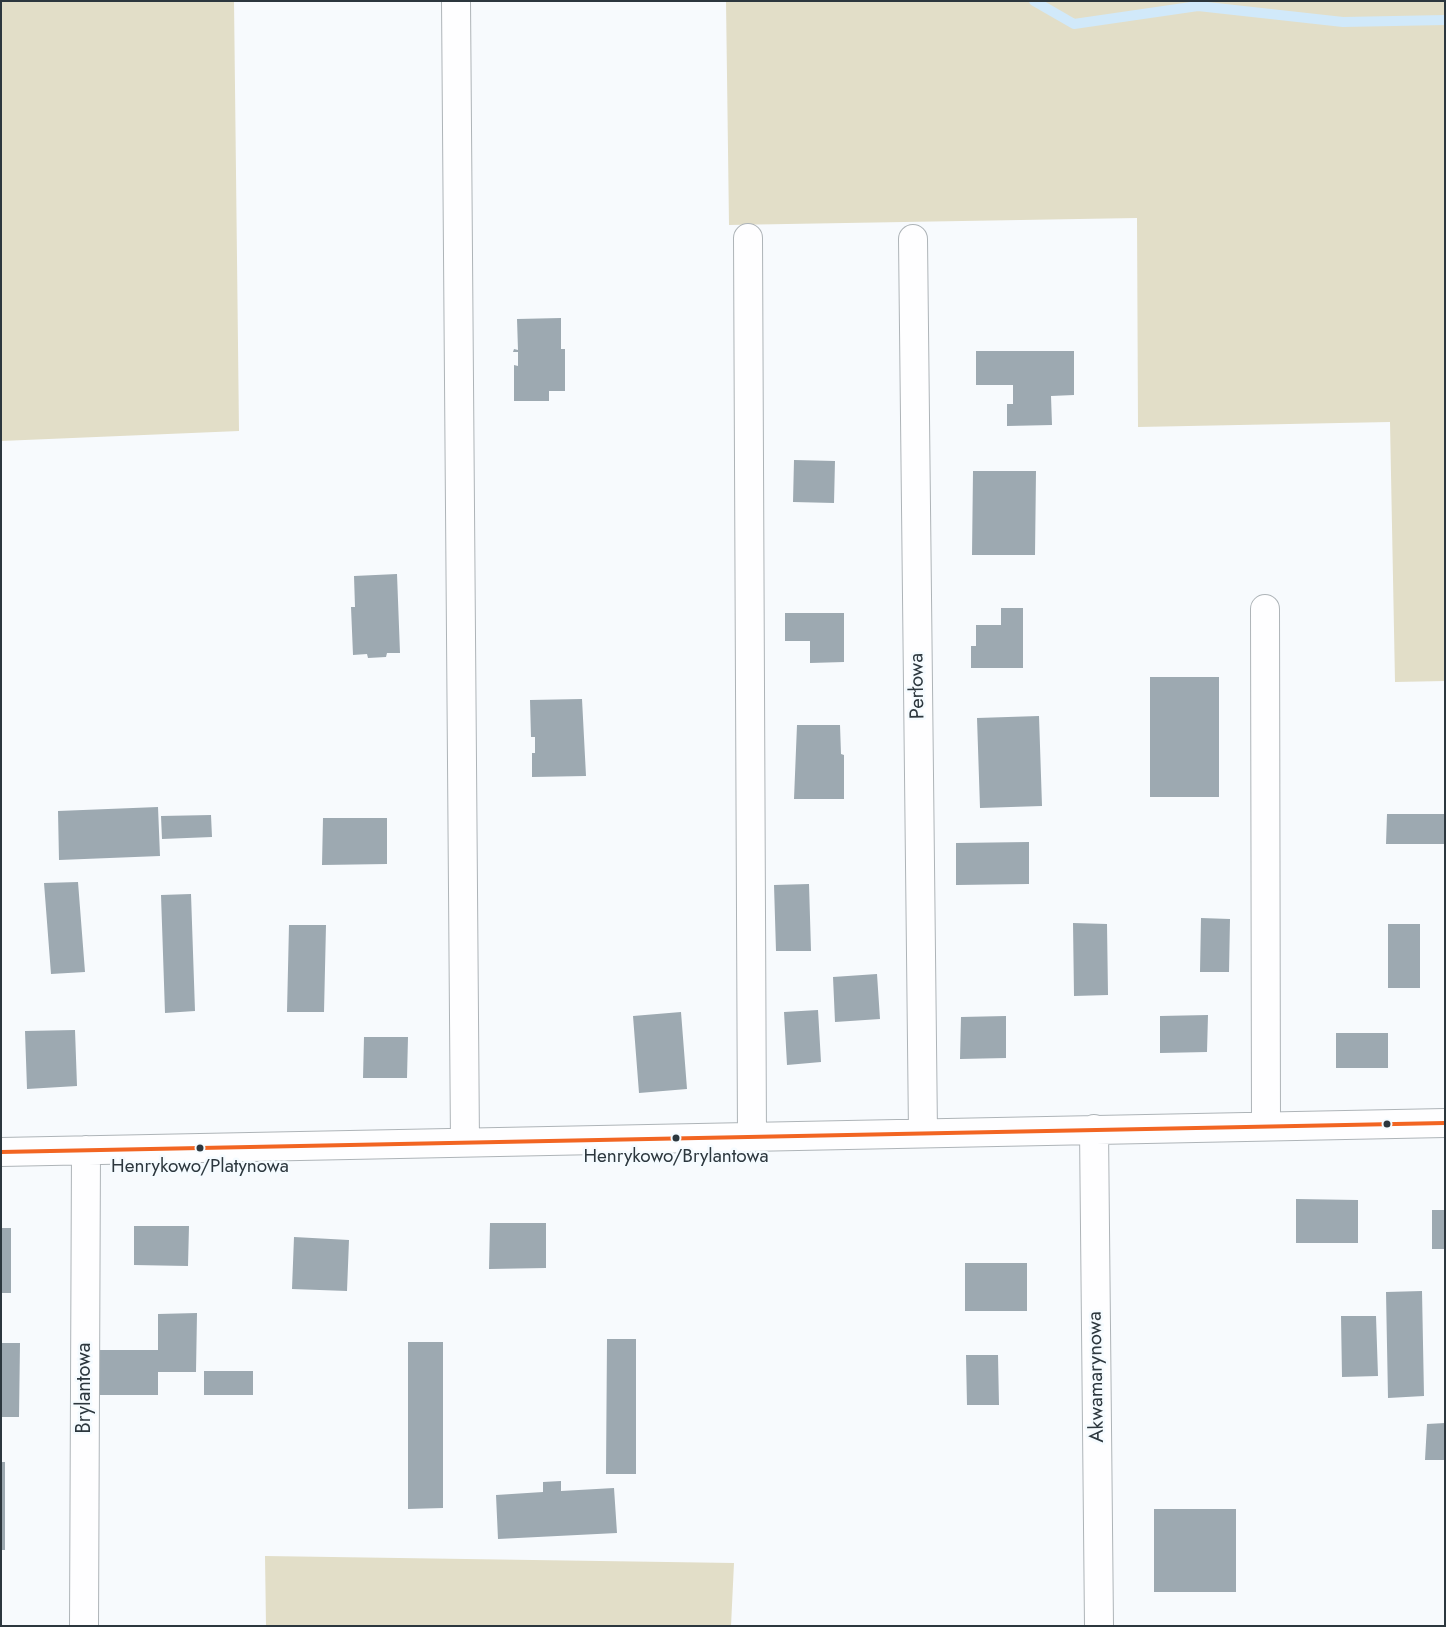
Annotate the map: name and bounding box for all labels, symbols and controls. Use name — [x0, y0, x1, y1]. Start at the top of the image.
street label: Perłowa — [905, 653, 931, 719]
unlabelled marker — [1382, 1119, 1392, 1129]
marker: Henrykowo/Brylantowa — [671, 1133, 681, 1143]
marker: Henrykowo/Platynowa — [195, 1143, 205, 1153]
place label: Henrykowo/Brylantowa — [583, 1146, 769, 1168]
place label: Henrykowo/Platynowa — [111, 1156, 289, 1178]
street label: Akwamarynowa — [1084, 1311, 1110, 1443]
street label: Brylantowa — [73, 1343, 97, 1433]

